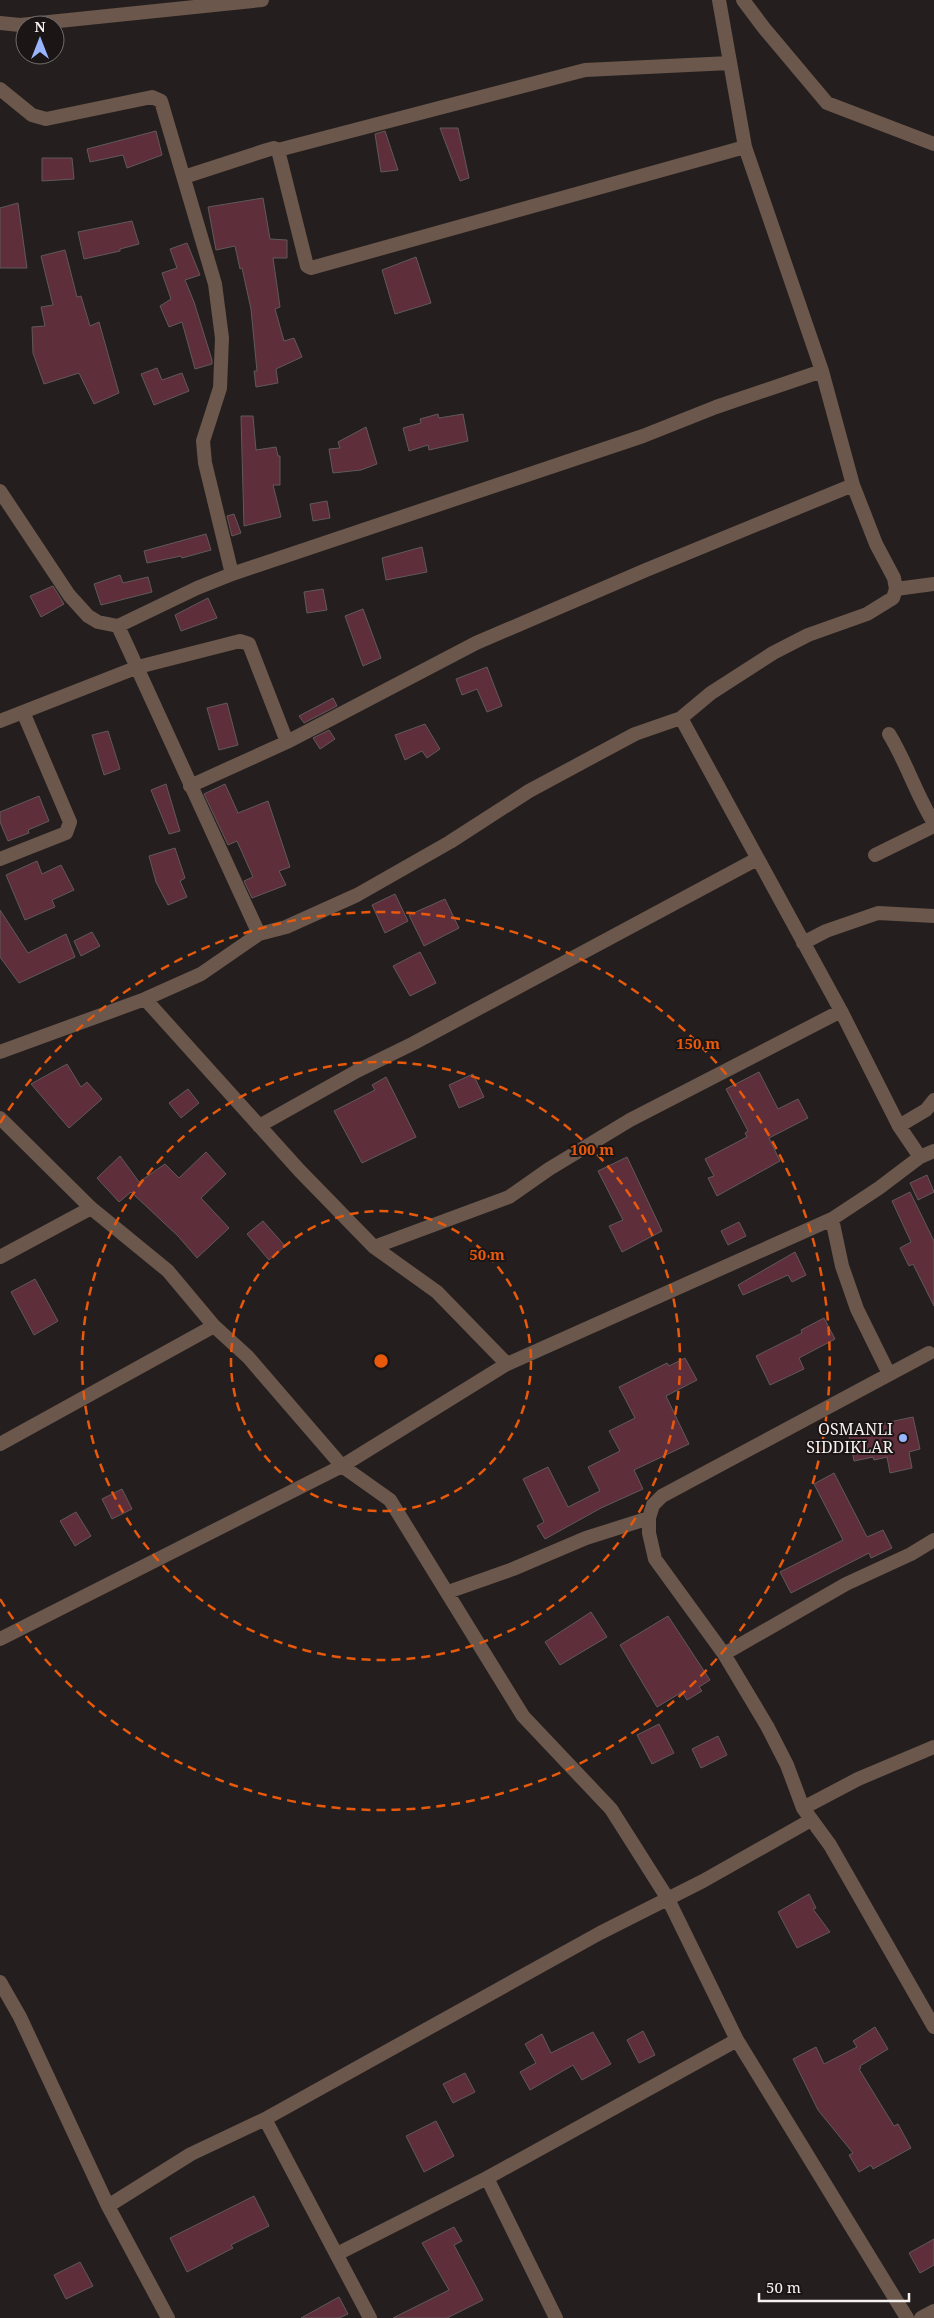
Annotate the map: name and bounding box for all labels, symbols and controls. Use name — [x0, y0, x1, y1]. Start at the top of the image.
north arrow — [15, 15, 65, 65]
text: N — [34, 17, 46, 36]
text: 150 m — [676, 1033, 720, 1053]
text: 100 m — [570, 1139, 614, 1159]
text: 50 m — [469, 1244, 505, 1264]
centre of rings — [372, 1352, 390, 1370]
place label: OSMANLI SIDDIKLAR — [806, 1418, 894, 1458]
marker: OSMANLI SIDDIKLAR — [897, 1432, 909, 1444]
scale bar — [759, 2270, 909, 2302]
text: 50 m — [766, 2277, 801, 2297]

